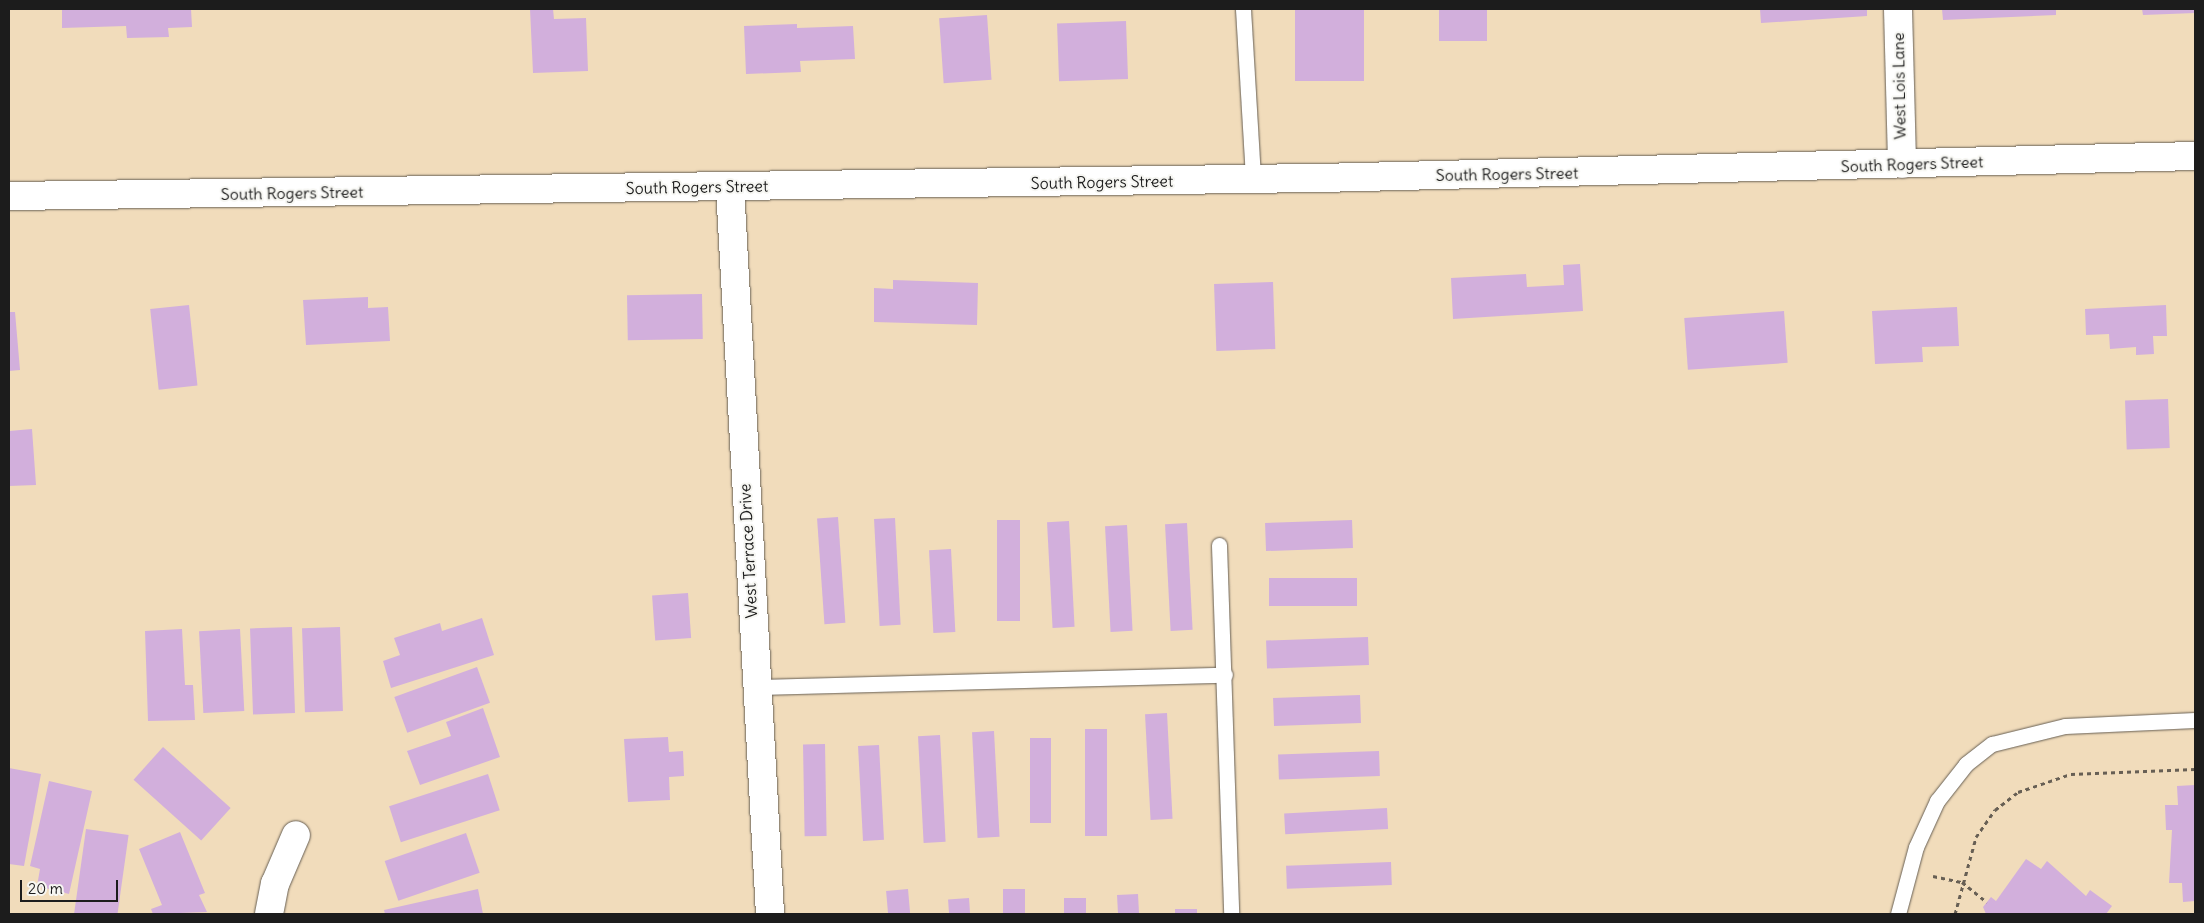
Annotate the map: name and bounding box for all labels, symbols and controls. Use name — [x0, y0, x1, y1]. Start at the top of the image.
street label: West Lois Lane — [1888, 32, 1910, 140]
street label: South Rogers Street — [1840, 152, 1984, 176]
street label: South Rogers Street — [1436, 163, 1578, 185]
street label: South Rogers Street — [1031, 171, 1173, 193]
street label: South Rogers Street — [626, 176, 768, 198]
street label: South Rogers Street — [221, 182, 363, 204]
street label: West Terrace Drive — [735, 483, 761, 619]
scale bar — [22, 870, 120, 902]
text: 20 m — [28, 879, 63, 898]

